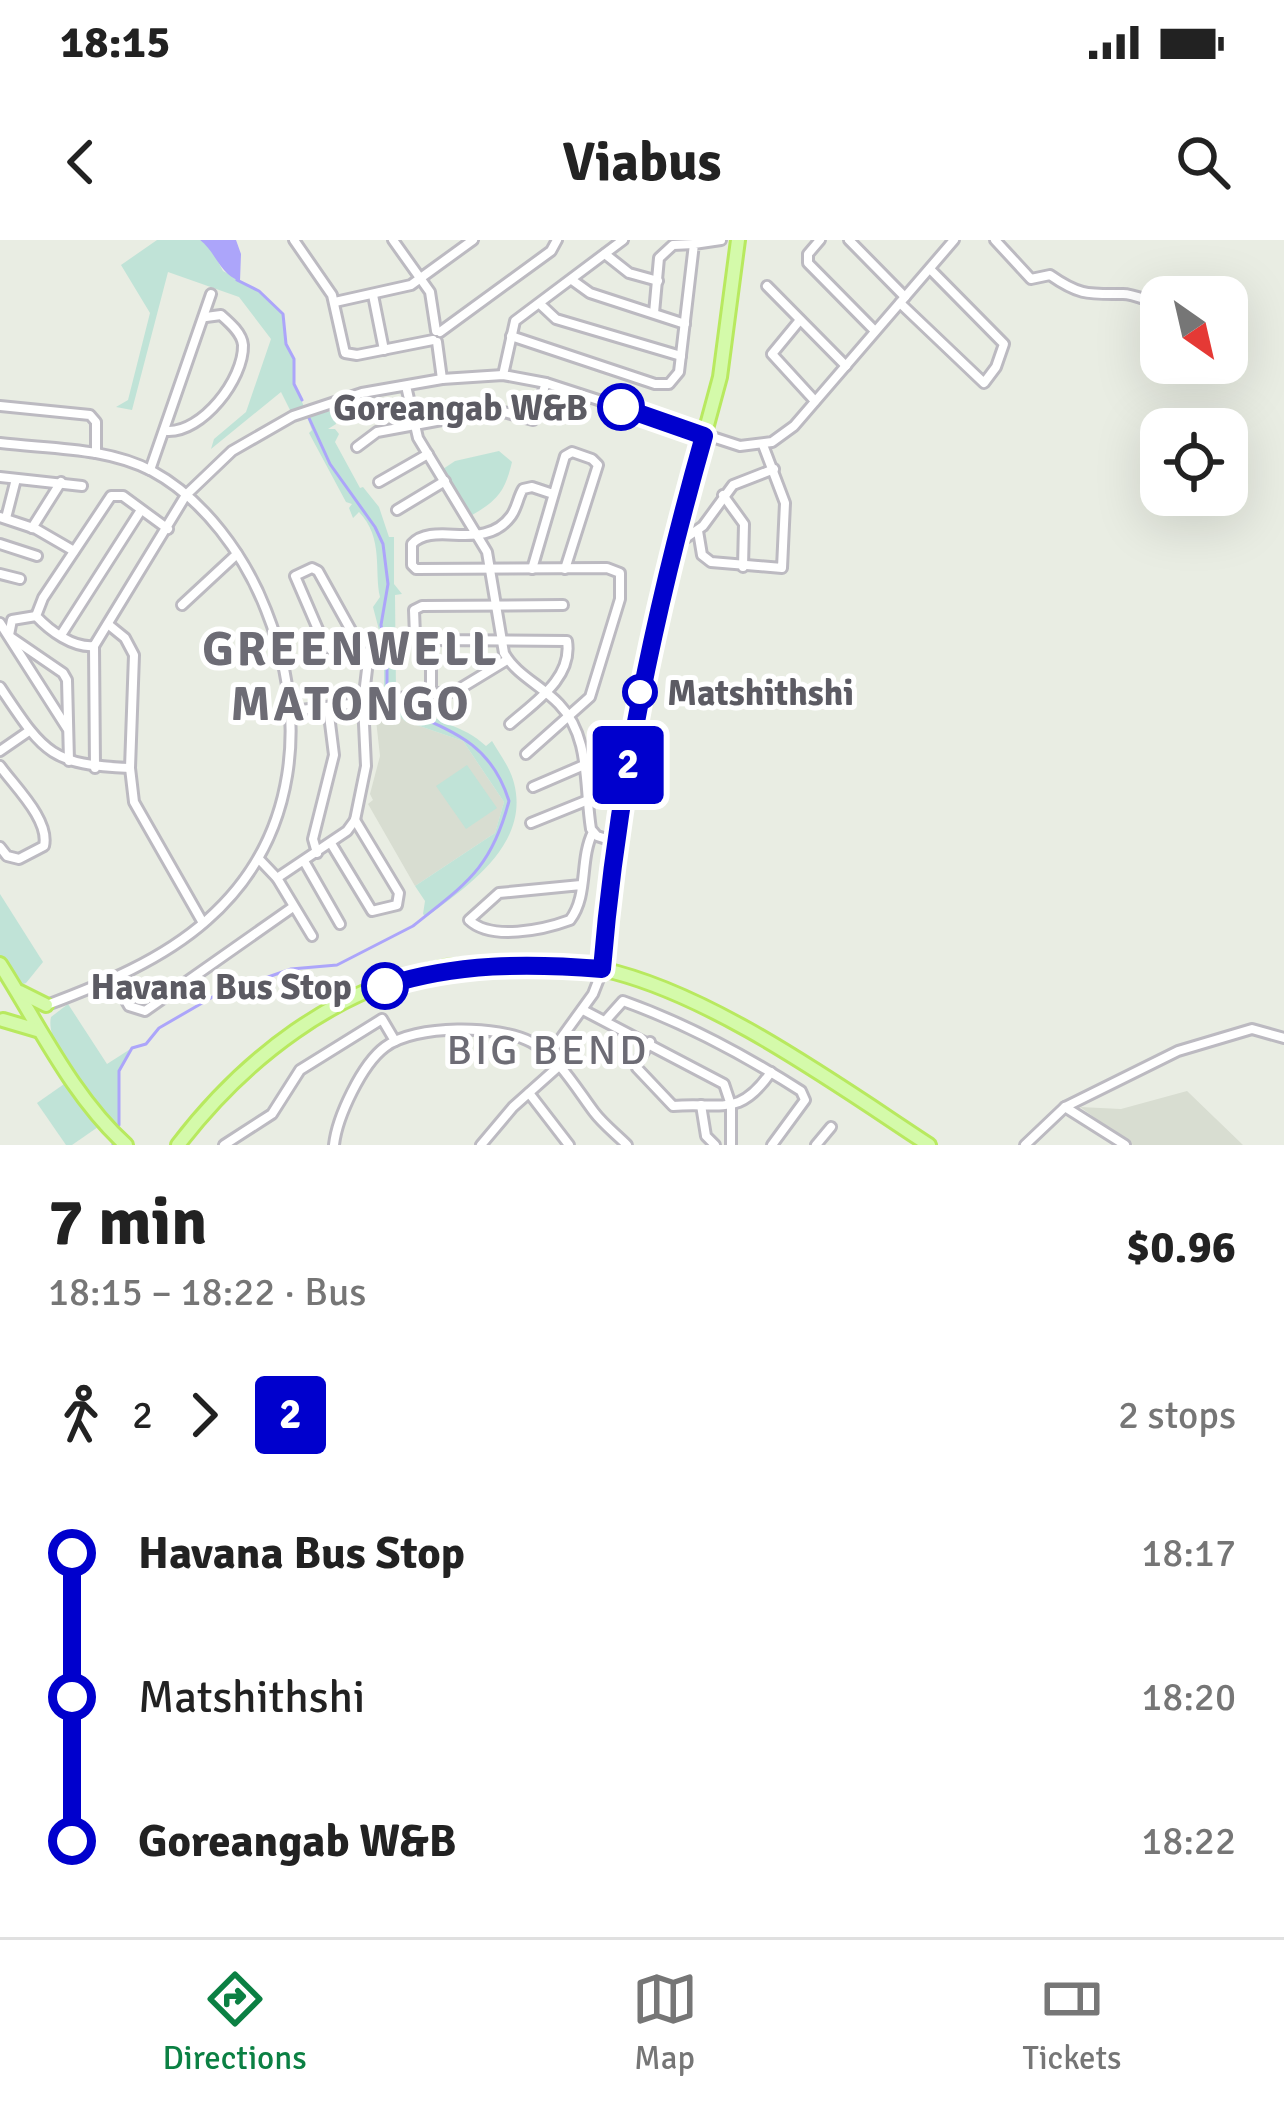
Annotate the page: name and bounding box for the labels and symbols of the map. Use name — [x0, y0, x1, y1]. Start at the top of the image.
north arrow — [1140, 276, 1248, 384]
marker: Goreangab W&B — [599, 385, 643, 429]
place label: Goreangab W&B — [333, 386, 588, 431]
district label: GREENWELL MATONGO — [202, 620, 500, 734]
place label: Matshithshi — [667, 671, 854, 716]
marker: Matshithshi — [624, 676, 656, 708]
line badge: 2 — [589, 726, 667, 804]
marker: Havana Bus Stop — [363, 964, 407, 1008]
place label: Havana Bus Stop — [90, 965, 352, 1010]
district label: BIG BEND — [447, 1025, 649, 1076]

